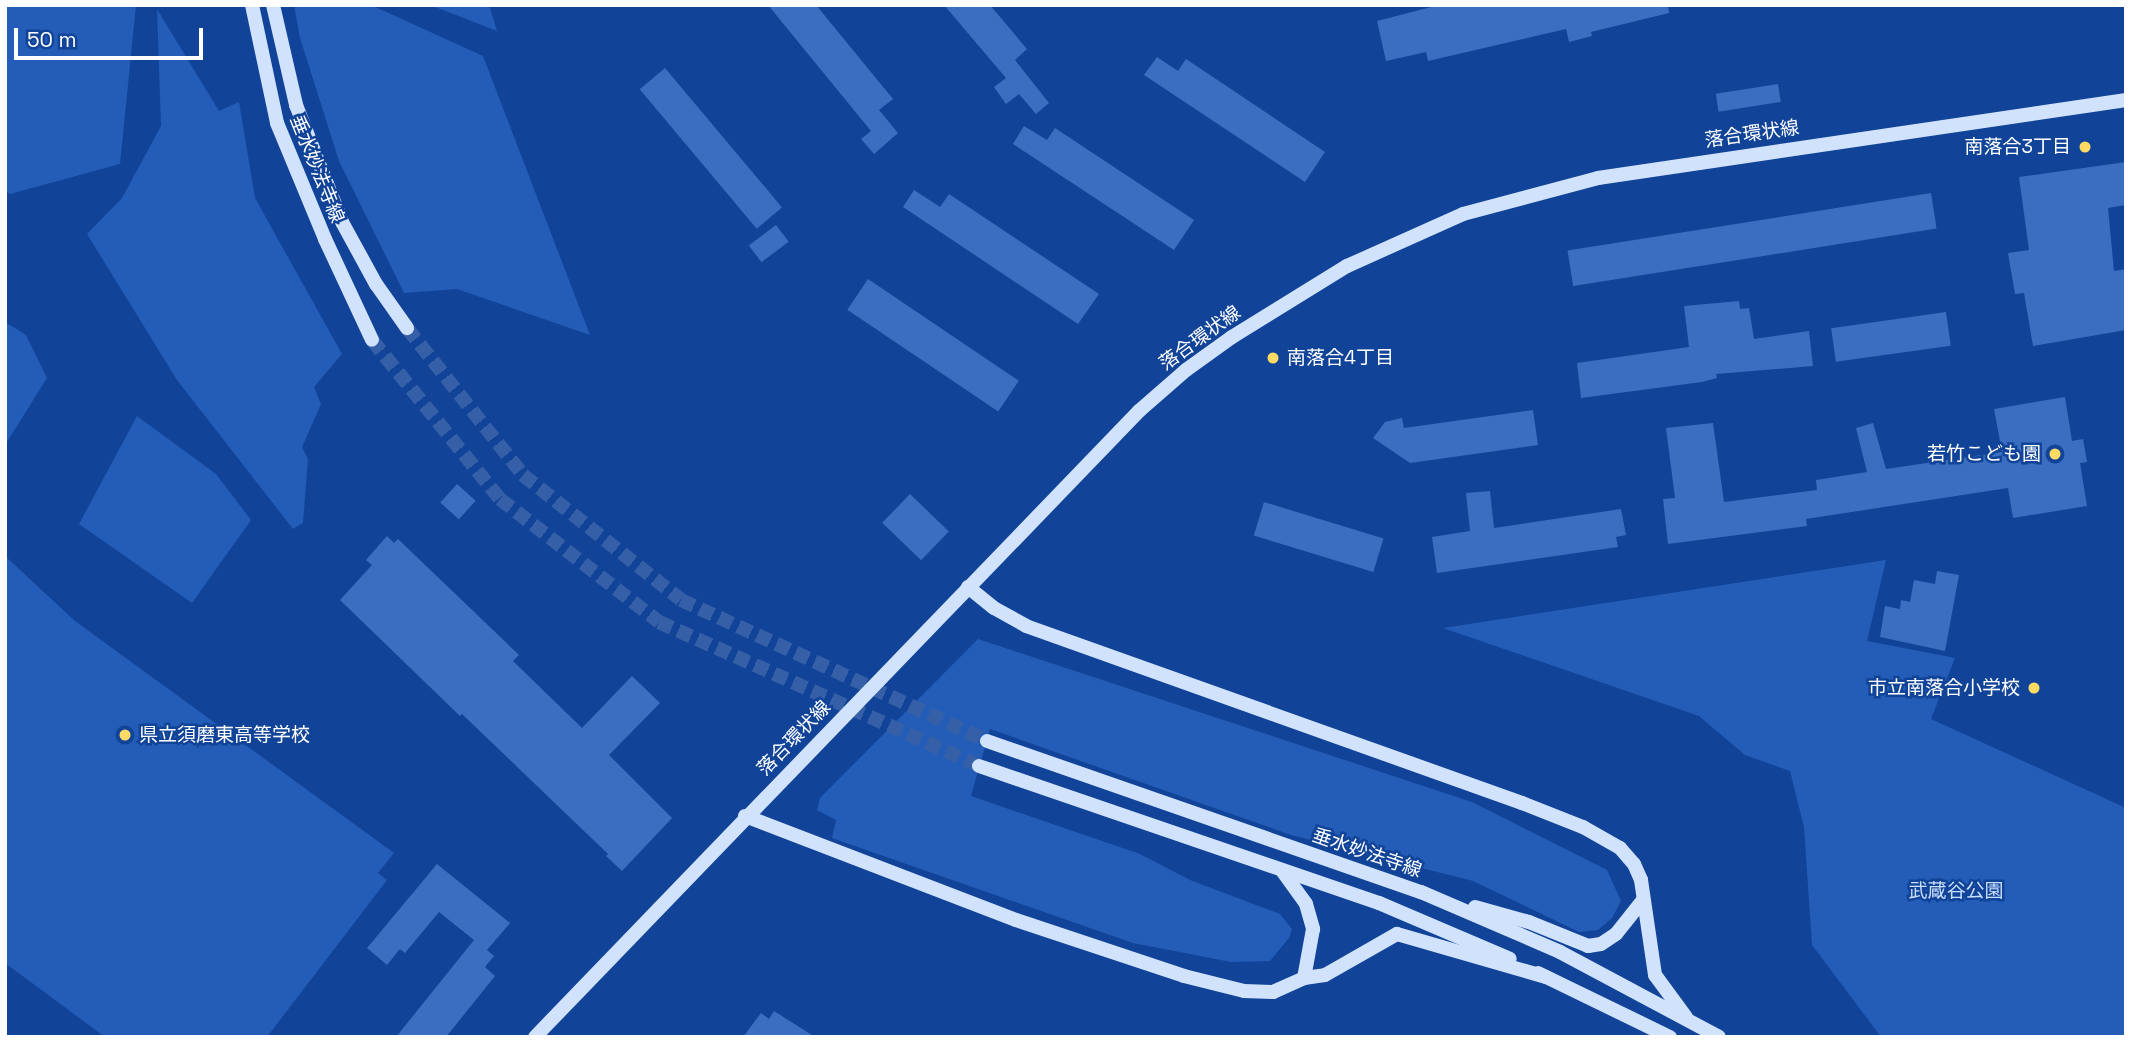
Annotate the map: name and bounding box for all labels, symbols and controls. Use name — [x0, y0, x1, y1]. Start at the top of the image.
scale bar — [18, 14, 206, 58]
text: 50 m — [27, 26, 77, 53]
street label: 垂水妙法寺線 — [285, 112, 349, 226]
street label: 落合環状線 — [1703, 116, 1801, 152]
place label: 南落合3丁目 — [1965, 136, 2071, 158]
marker: 南落合3丁目 — [2077, 139, 2093, 155]
street label: 落合環状線 — [1155, 301, 1245, 375]
place label: 南落合4丁目 — [1287, 347, 1394, 369]
marker: 南落合4丁目 — [1265, 350, 1281, 366]
place label: 若竹こども園 — [1927, 443, 2041, 465]
marker: 若竹こども園 — [2047, 446, 2063, 462]
place label: 市立南落合小学校 — [1868, 677, 2020, 699]
marker: 市立南落合小学校 — [2026, 680, 2042, 696]
street label: 落合環状線 — [753, 696, 835, 780]
place label: 県立須磨東高等学校 — [139, 724, 310, 746]
marker: 県立須磨東高等学校 — [117, 727, 133, 743]
street label: 垂水妙法寺線 — [1309, 824, 1425, 882]
park label: 武蔵谷公園 — [1909, 880, 2003, 902]

